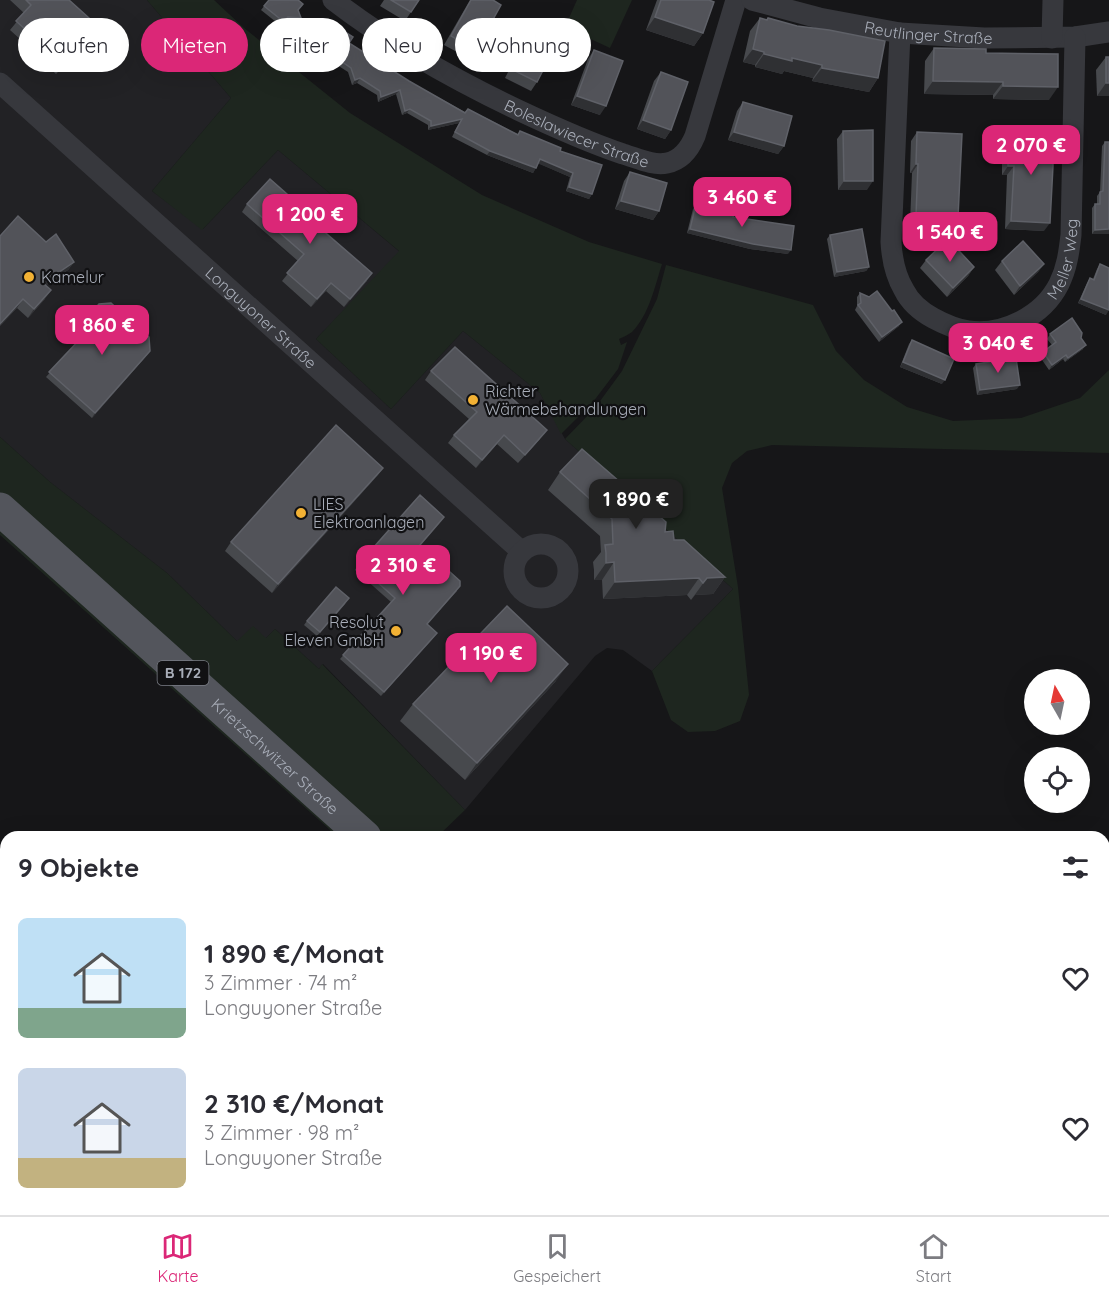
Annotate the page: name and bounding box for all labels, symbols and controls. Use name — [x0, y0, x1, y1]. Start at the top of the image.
street label: Reutlinger Straße — [863, 17, 993, 48]
chip: Kaufen — [18, 18, 129, 72]
chip: Mieten — [141, 18, 248, 72]
chip: Filter — [260, 18, 350, 72]
chip: Neu — [362, 18, 443, 72]
chip: Wohnung — [455, 18, 591, 72]
street label: Boleslawiecer Straße — [501, 95, 651, 172]
pin: 2 070 € — [976, 125, 1086, 176]
text: 2 070 € — [996, 132, 1066, 157]
pin: 3 460 € — [687, 177, 797, 228]
text: 3 460 € — [707, 184, 777, 209]
pin: 1 200 € — [255, 194, 365, 245]
text: 1 200 € — [276, 201, 344, 226]
pin: 1 540 € — [895, 212, 1005, 263]
street label: Meller Weg — [1042, 218, 1081, 303]
text: 1 540 € — [916, 219, 984, 244]
street label: Longuyoner Straße — [201, 262, 321, 373]
place label: Kamelur — [41, 267, 104, 287]
marker: Kamelur — [22, 270, 36, 284]
pin: 1 860 € — [47, 305, 157, 356]
text: 1 860 € — [69, 312, 135, 337]
pin: 3 040 € — [943, 323, 1053, 374]
text: 3 040 € — [963, 330, 1033, 355]
place label: Richter Wärmebehandlungen — [485, 381, 646, 419]
marker: Richter Wärmebehandlungen — [466, 393, 480, 407]
pin: 1 890 € — [581, 479, 691, 530]
text: 1 890 € — [603, 486, 669, 511]
place label: LIES Elektroanlagen — [313, 494, 424, 532]
marker: LIES Elektroanlagen — [294, 506, 308, 520]
pin: 2 310 € — [348, 545, 458, 596]
text: 2 310 € — [370, 552, 436, 577]
place label: Resolut Eleven GmbH — [284, 612, 384, 650]
marker: Resolut Eleven GmbH — [389, 624, 403, 638]
pin: 1 190 € — [436, 633, 546, 684]
text: 1 190 € — [460, 640, 522, 665]
road number: B 172 — [158, 661, 208, 685]
north arrow — [1024, 669, 1090, 735]
map controls — [1024, 669, 1090, 813]
street label: Krietzschwitzer Straße — [207, 694, 343, 819]
button: locate — [1024, 747, 1090, 813]
text: 9 Objekte — [18, 851, 139, 884]
icon: filters — [1059, 851, 1092, 884]
text: 1 890 €/Monat — [204, 937, 385, 970]
icon: home — [66, 942, 138, 1014]
icon: heart — [1059, 962, 1092, 995]
text: 3 Zimmer · 74 m² — [204, 970, 357, 995]
text: Longuyoner Straße — [204, 995, 382, 1020]
text: 2 310 €/Monat — [204, 1087, 384, 1120]
icon: home — [66, 1092, 138, 1164]
icon: heart — [1059, 1112, 1092, 1145]
text: 3 Zimmer · 98 m² — [204, 1120, 359, 1145]
text: Longuyoner Straße — [204, 1145, 382, 1170]
tab: Karte — [157, 1230, 198, 1286]
tab: Gespeichert — [513, 1230, 601, 1286]
tab: Start — [916, 1230, 952, 1286]

